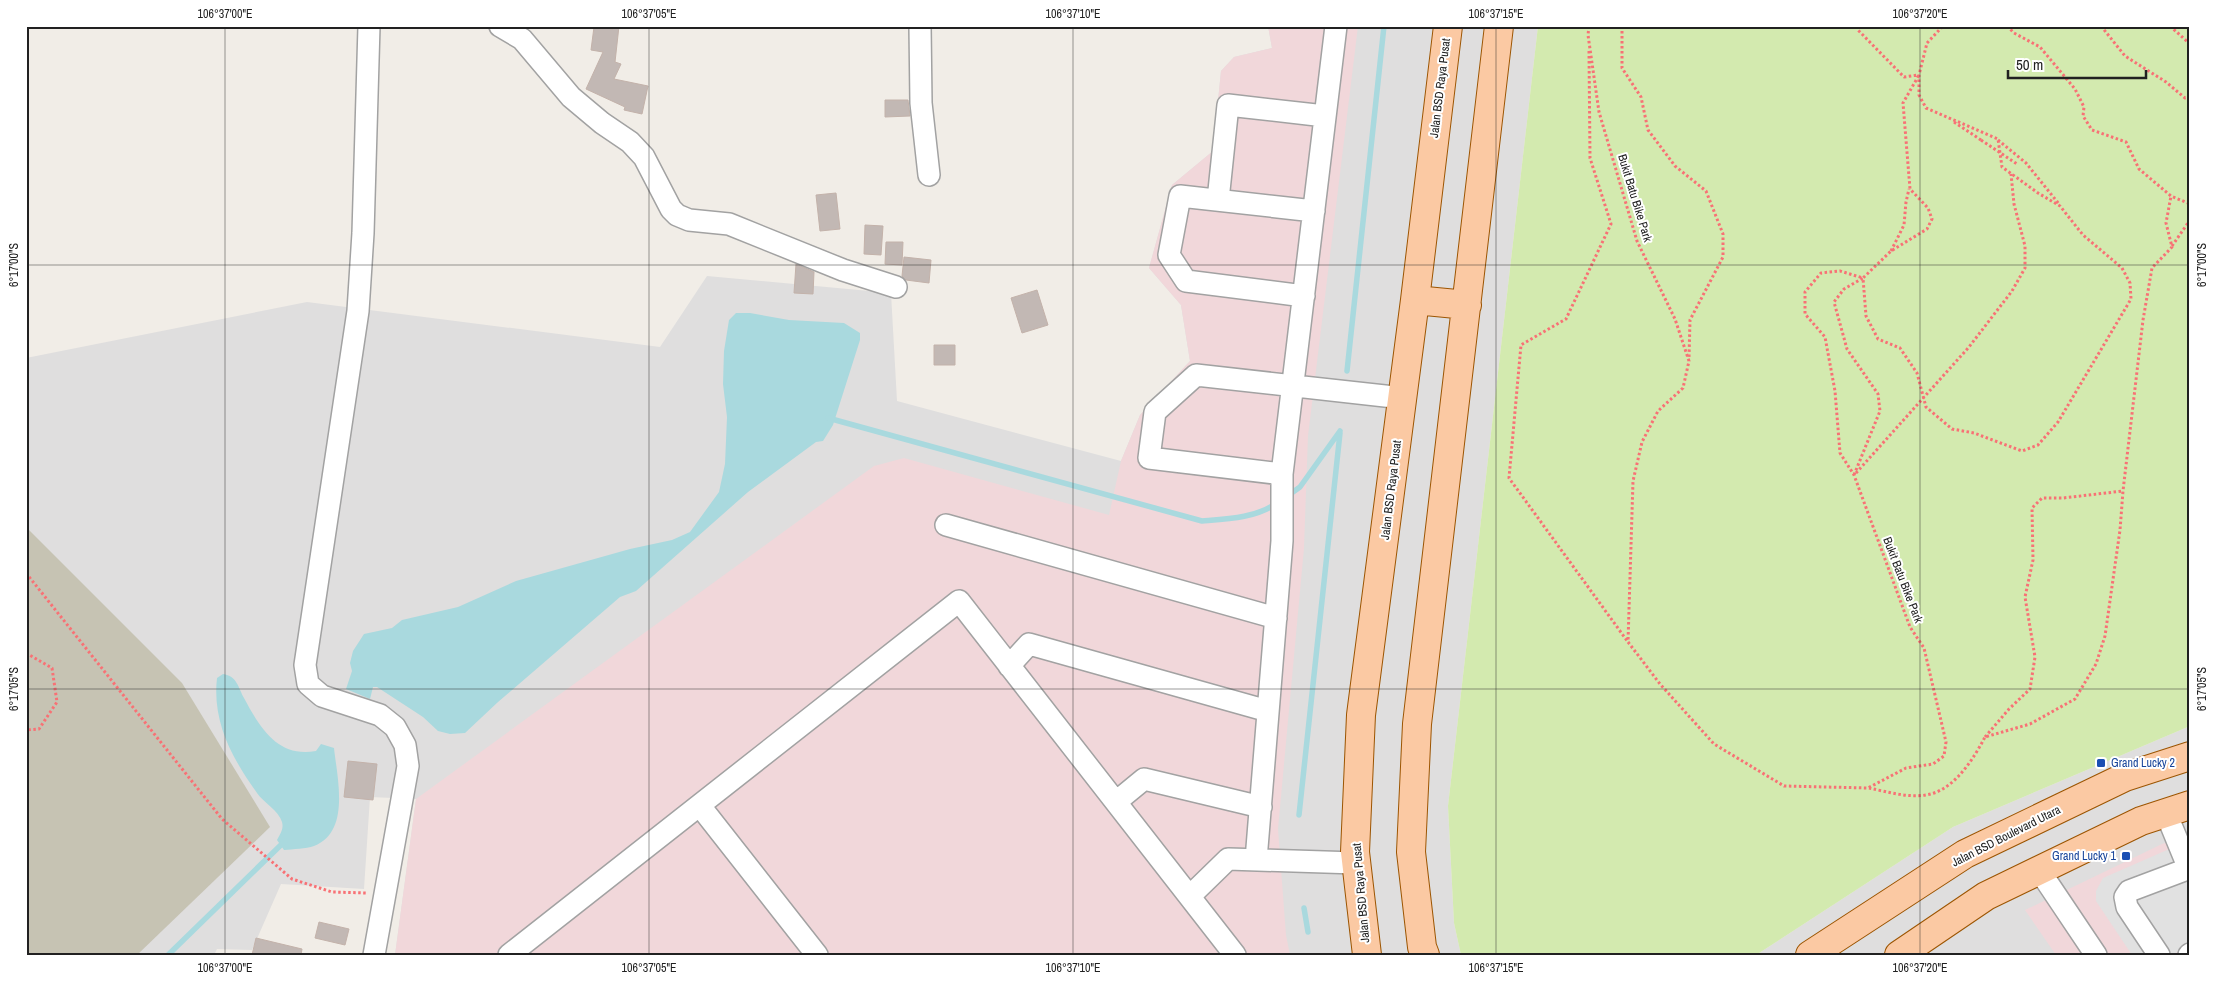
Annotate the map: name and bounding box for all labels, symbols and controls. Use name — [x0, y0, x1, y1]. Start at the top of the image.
text: 106°37'00"E — [197, 6, 253, 22]
text: 106°37'05"E — [621, 6, 677, 22]
text: 106°37'10"E — [1045, 6, 1101, 22]
text: 106°37'15"E — [1468, 6, 1524, 22]
text: 106°37'20"E — [1892, 6, 1948, 22]
street label: Jalan BSD Raya Pusat — [1426, 37, 1454, 139]
scale bar — [2008, 48, 2146, 80]
text: 50 m — [2016, 54, 2043, 75]
street label: Bukit Batu Bike Park — [1614, 152, 1656, 244]
text: 6°17'00"S — [6, 243, 22, 287]
text: 6°17'00"S — [2194, 243, 2210, 287]
street label: Jalan BSD Raya Pusat — [1377, 439, 1405, 541]
street label: Bukit Batu Bike Park — [1879, 535, 1927, 625]
text: 6°17'05"S — [6, 667, 22, 711]
text: 6°17'05"S — [2194, 667, 2210, 711]
place label: Grand Lucky 2 — [2111, 755, 2175, 771]
marker: Grand Lucky 2 — [2095, 757, 2107, 769]
street label: Jalan BSD Boulevard Utara — [1949, 801, 2064, 870]
street label: Jalan BSD Raya Pusat — [1349, 842, 1373, 944]
place label: Grand Lucky 1 — [2052, 848, 2117, 864]
marker: Grand Lucky 1 — [2120, 850, 2132, 862]
text: 106°37'00"E — [197, 960, 253, 976]
text: 106°37'05"E — [621, 960, 677, 976]
text: 106°37'10"E — [1045, 960, 1101, 976]
text: 106°37'15"E — [1468, 960, 1524, 976]
text: 106°37'20"E — [1892, 960, 1948, 976]

